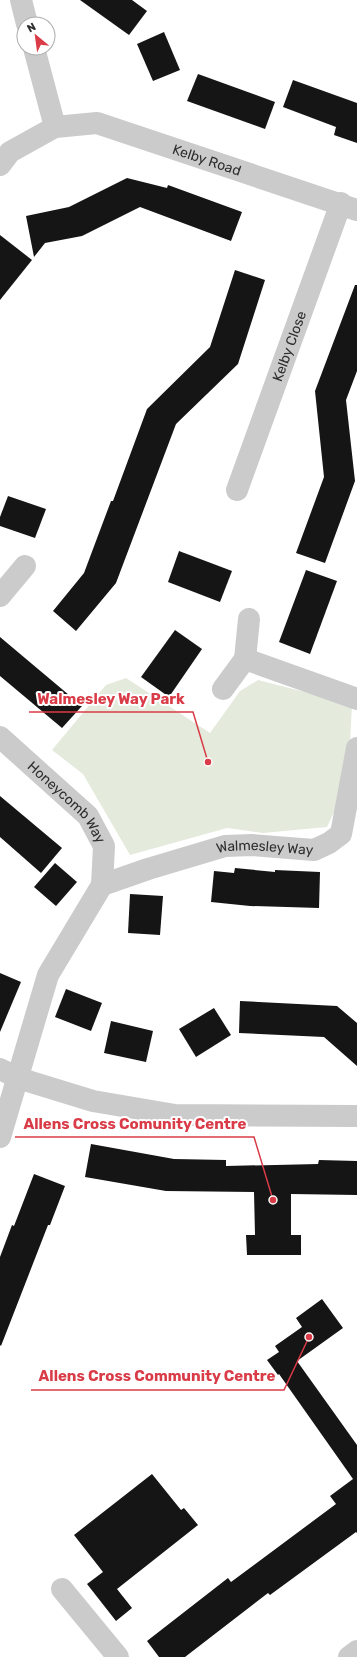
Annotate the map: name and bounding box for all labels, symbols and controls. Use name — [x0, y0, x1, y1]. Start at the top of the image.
north arrow — [16, 16, 56, 56]
text: N — [25, 20, 38, 35]
street label: Kelby Road — [170, 140, 243, 179]
street label: Kelby Close — [269, 308, 310, 384]
callout: Walmesley Way Park — [29, 685, 193, 712]
text: Walmesley Way Park — [37, 690, 185, 708]
street label: Honeycomb Way — [24, 758, 110, 846]
street label: Walmesley Way — [214, 836, 314, 858]
callout: Allens Cross Comunity Centre — [15, 1110, 254, 1137]
text: Allens Cross Comunity Centre — [23, 1115, 247, 1133]
callout: Allens Cross Community Centre — [31, 1363, 284, 1390]
text: Allens Cross Community Centre — [39, 1367, 275, 1385]

